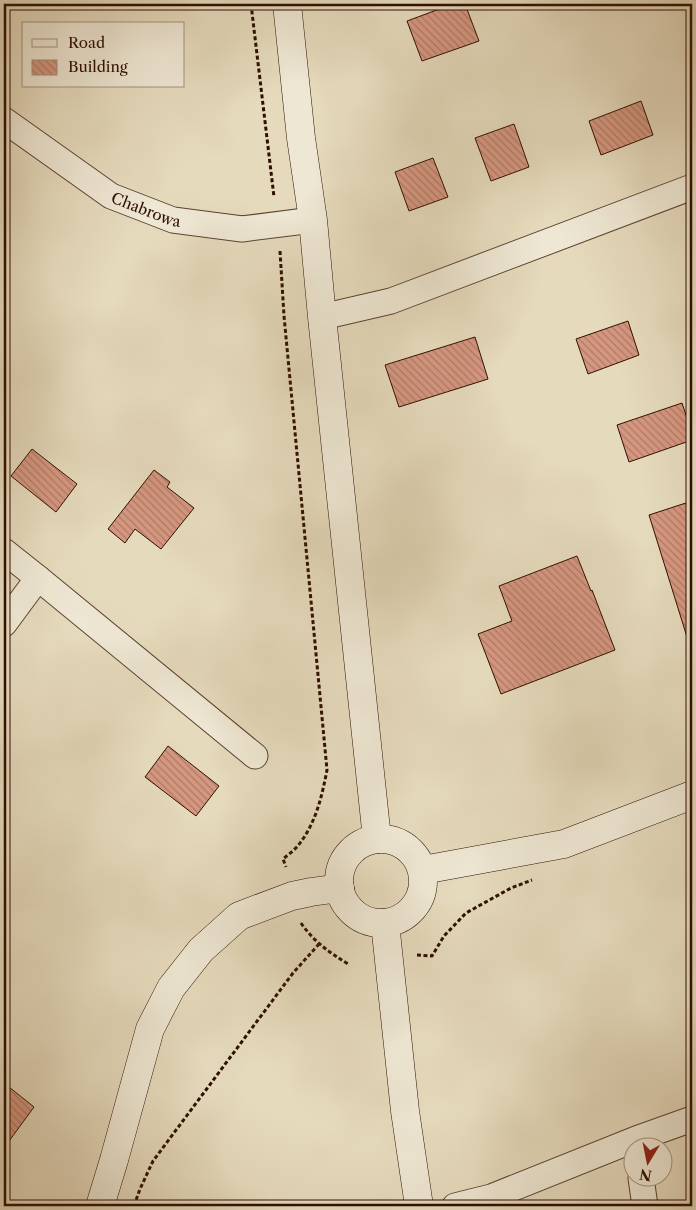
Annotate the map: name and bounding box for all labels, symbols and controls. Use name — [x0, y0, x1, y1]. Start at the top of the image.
legend — [22, 22, 185, 88]
text: Road — [68, 33, 105, 52]
text: Building — [68, 57, 128, 76]
street label: Chabrowa — [109, 188, 182, 230]
north arrow — [624, 1138, 674, 1188]
text: N — [638, 1165, 653, 1185]

